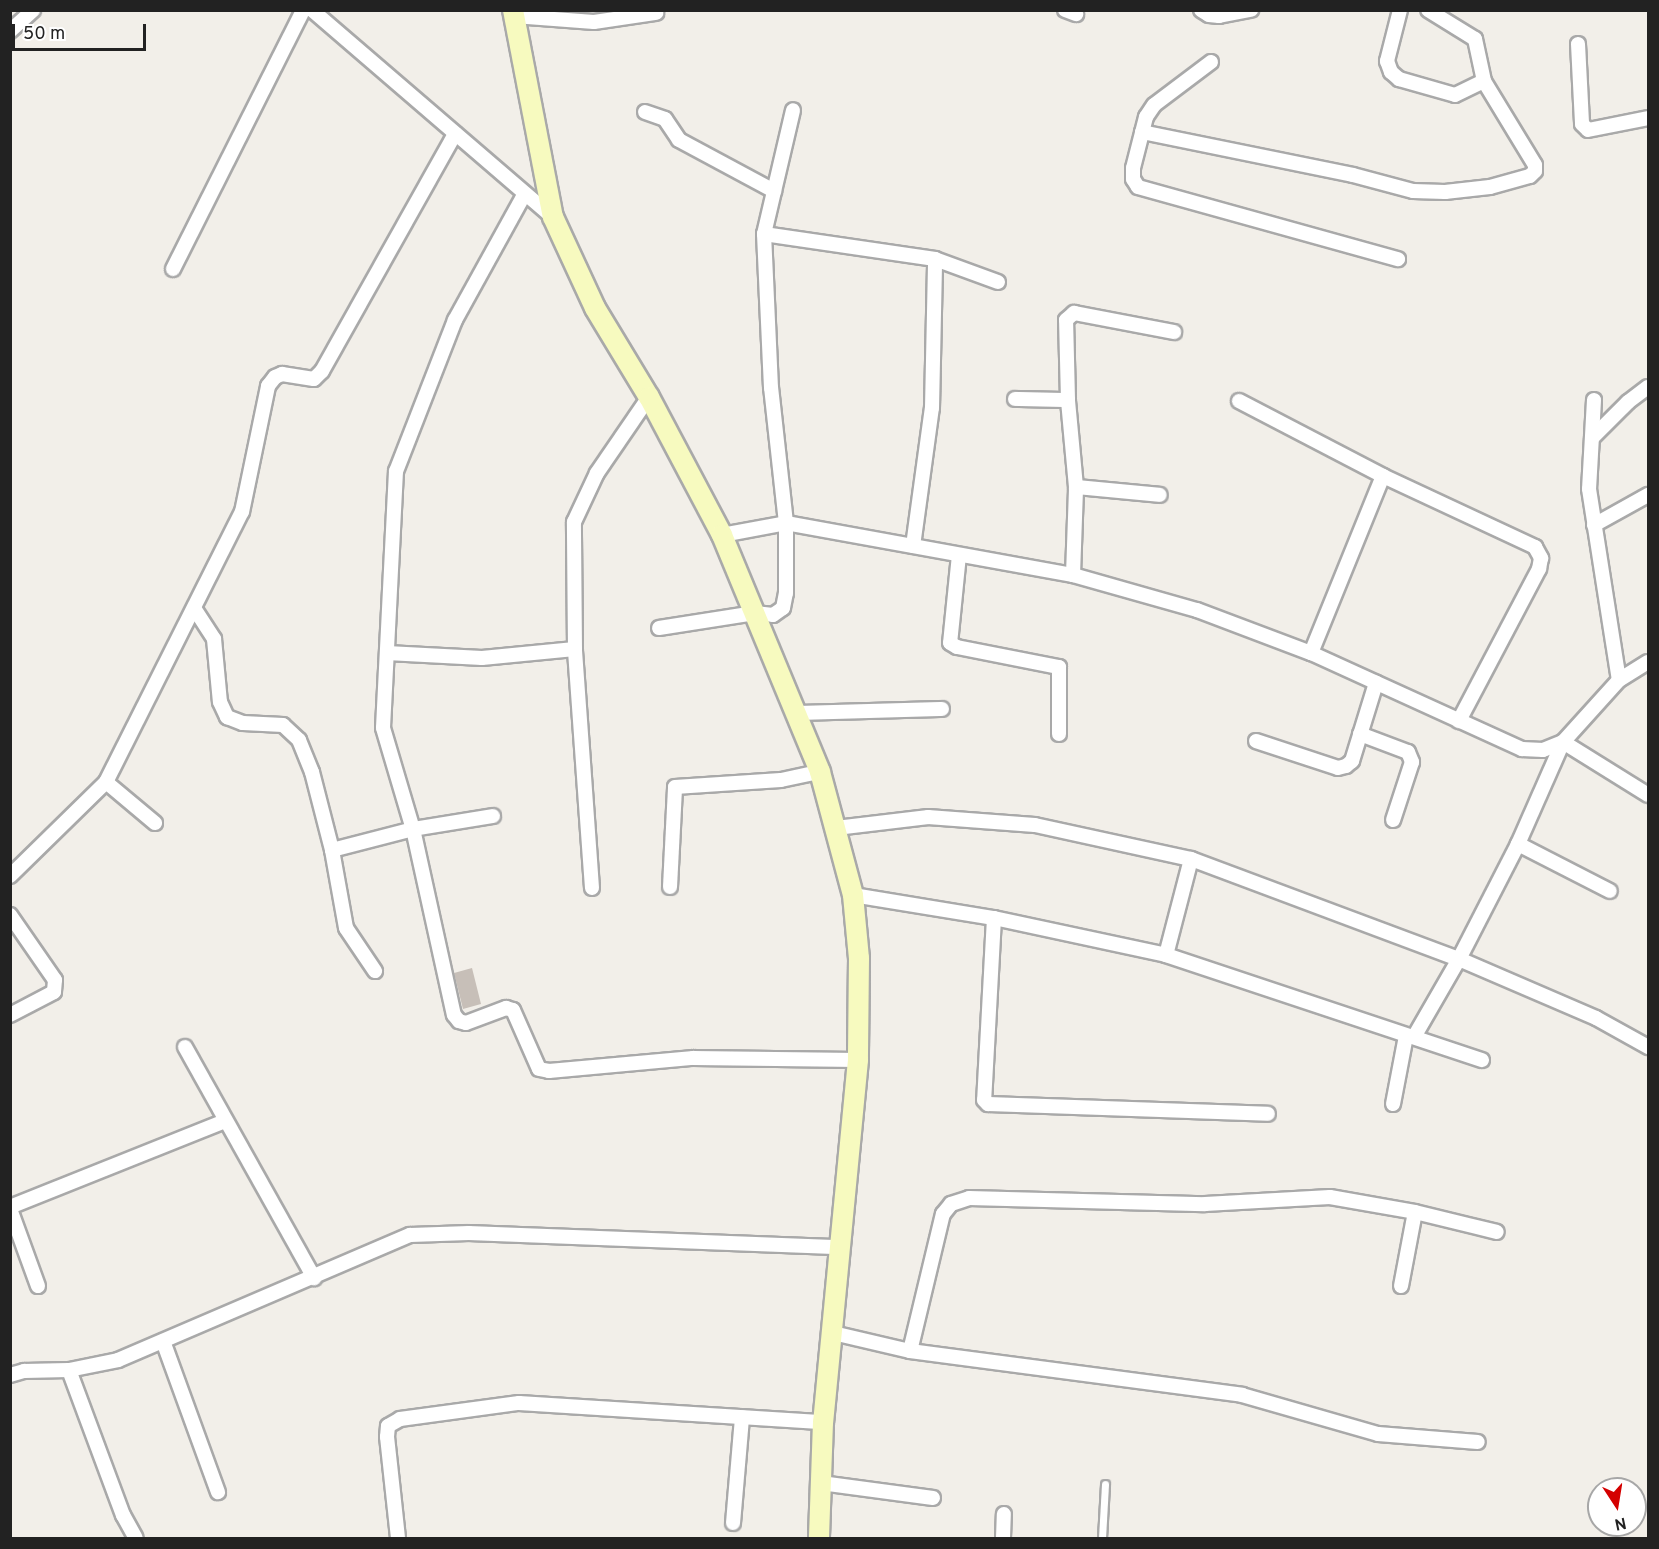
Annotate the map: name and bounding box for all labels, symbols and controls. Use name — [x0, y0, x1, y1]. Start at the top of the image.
scale bar — [15, 12, 148, 50]
text: 50 m — [23, 23, 65, 46]
north arrow — [1587, 1477, 1647, 1537]
text: N — [1613, 1512, 1628, 1534]

